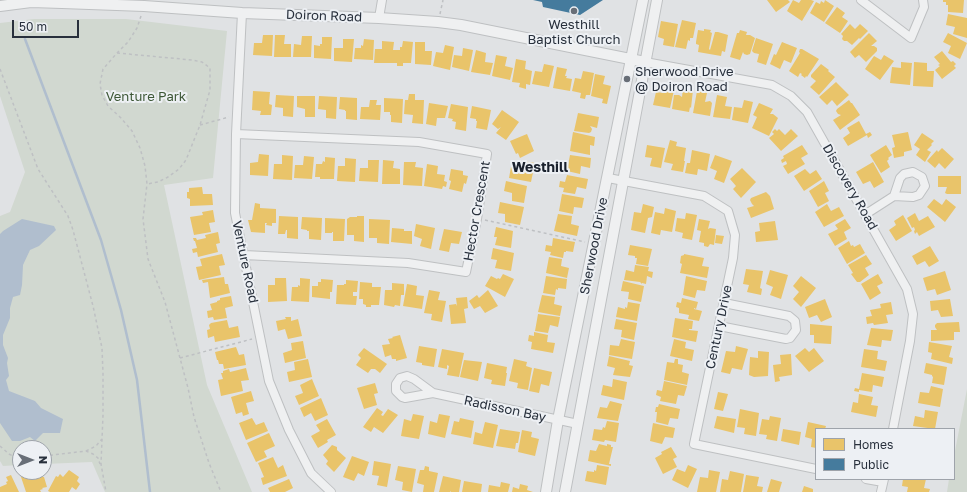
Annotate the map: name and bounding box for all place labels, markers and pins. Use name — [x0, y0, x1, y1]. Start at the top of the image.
marker: Westhill Baptist Church — [569, 6, 579, 16]
place label: Westhill Baptist Church — [528, 17, 620, 48]
place label: Sherwood Drive @ Doiron Road — [635, 64, 734, 95]
marker: Sherwood Drive @ Doiron Road — [622, 74, 632, 84]

